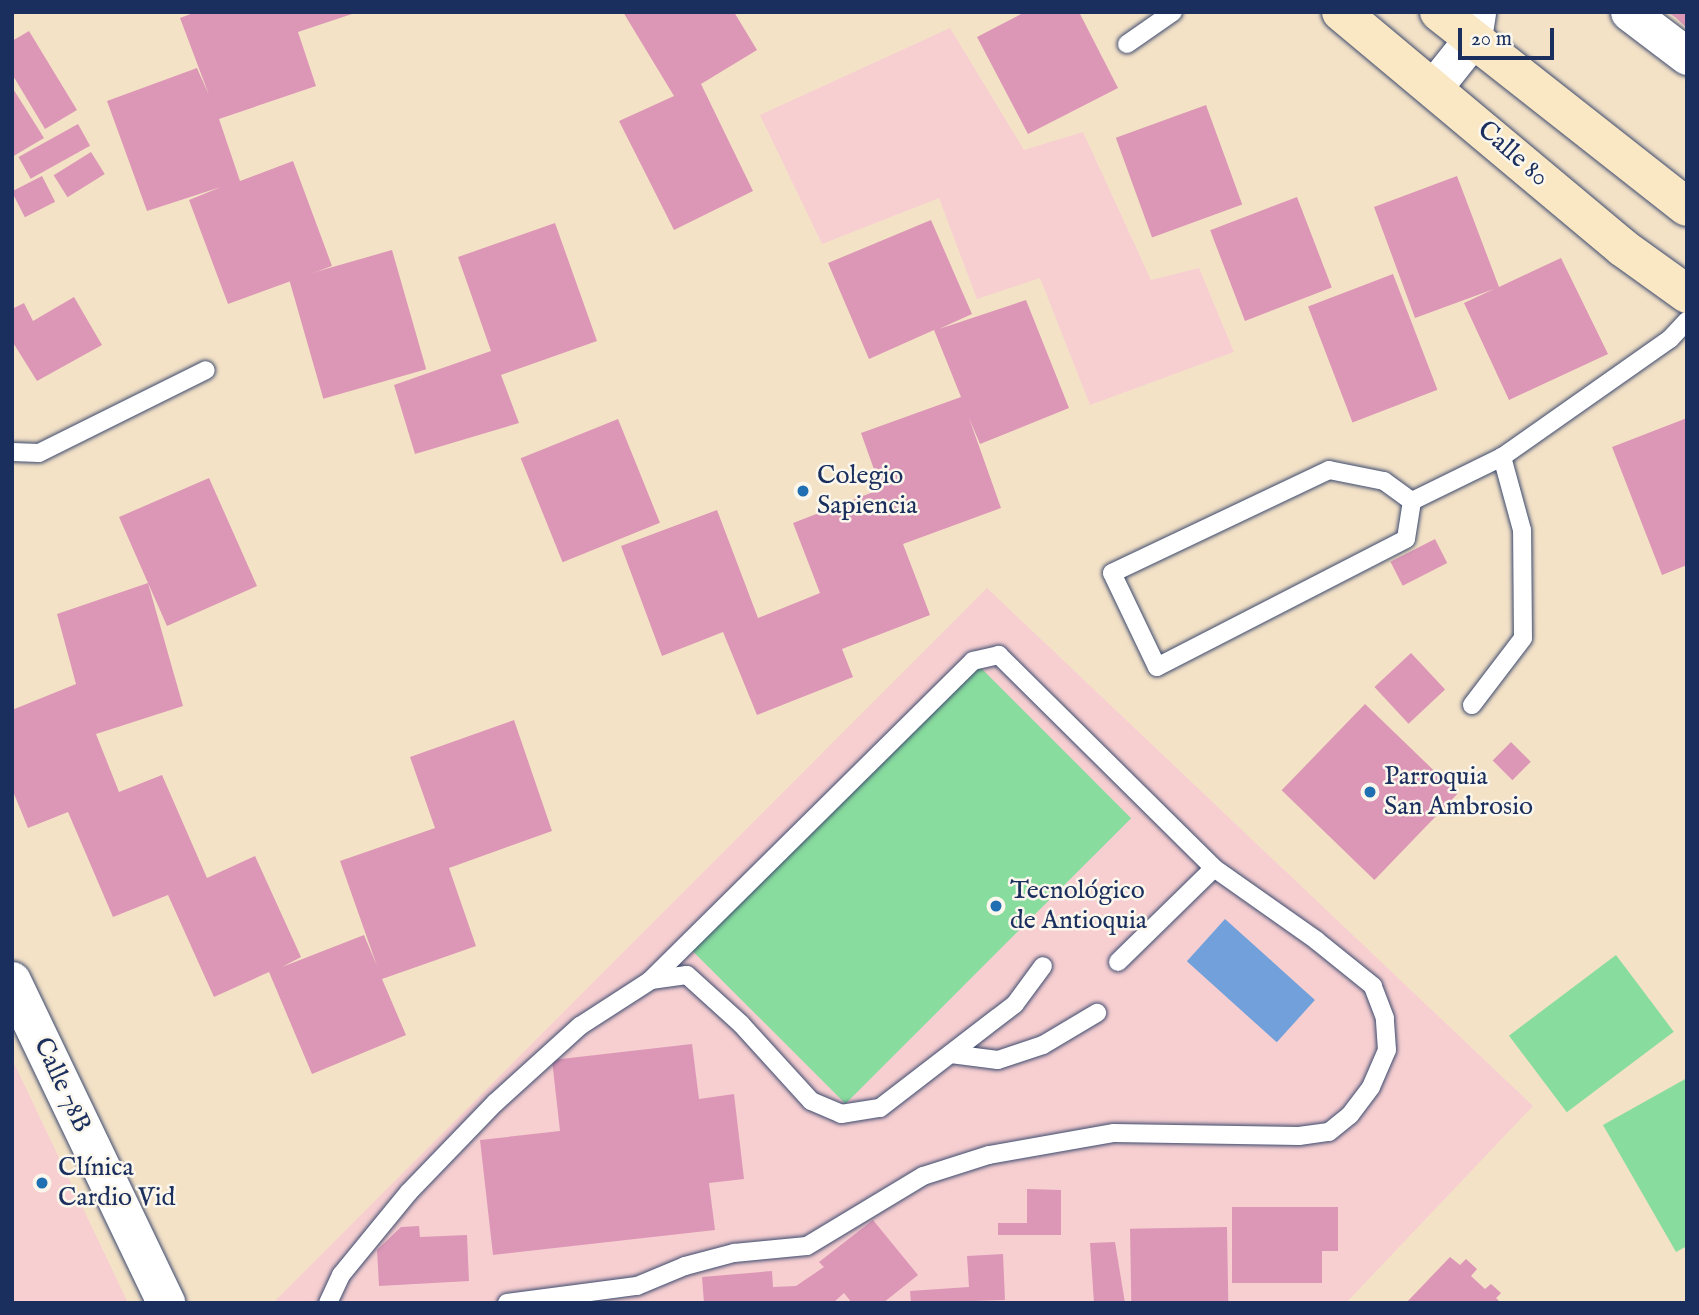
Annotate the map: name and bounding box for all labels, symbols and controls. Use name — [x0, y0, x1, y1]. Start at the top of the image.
scale bar — [1461, 14, 1557, 58]
text: 20 m — [1471, 26, 1512, 53]
street label: Calle 80 — [1471, 115, 1555, 193]
place label: Colegio Sapiencia — [817, 460, 918, 522]
marker: Colegio Sapiencia — [795, 483, 811, 499]
place label: Parroquia San Ambrosio — [1384, 761, 1533, 822]
marker: Parroquia San Ambrosio — [1362, 784, 1378, 800]
place label: Tecnológico de Antioquia — [1010, 875, 1147, 936]
marker: Tecnológico de Antioquia — [988, 898, 1004, 914]
street label: Calle 78B — [26, 1033, 98, 1137]
place label: Clínica Cardio Vid — [58, 1152, 175, 1214]
marker: Clínica Cardio Vid — [32, 1173, 52, 1193]

